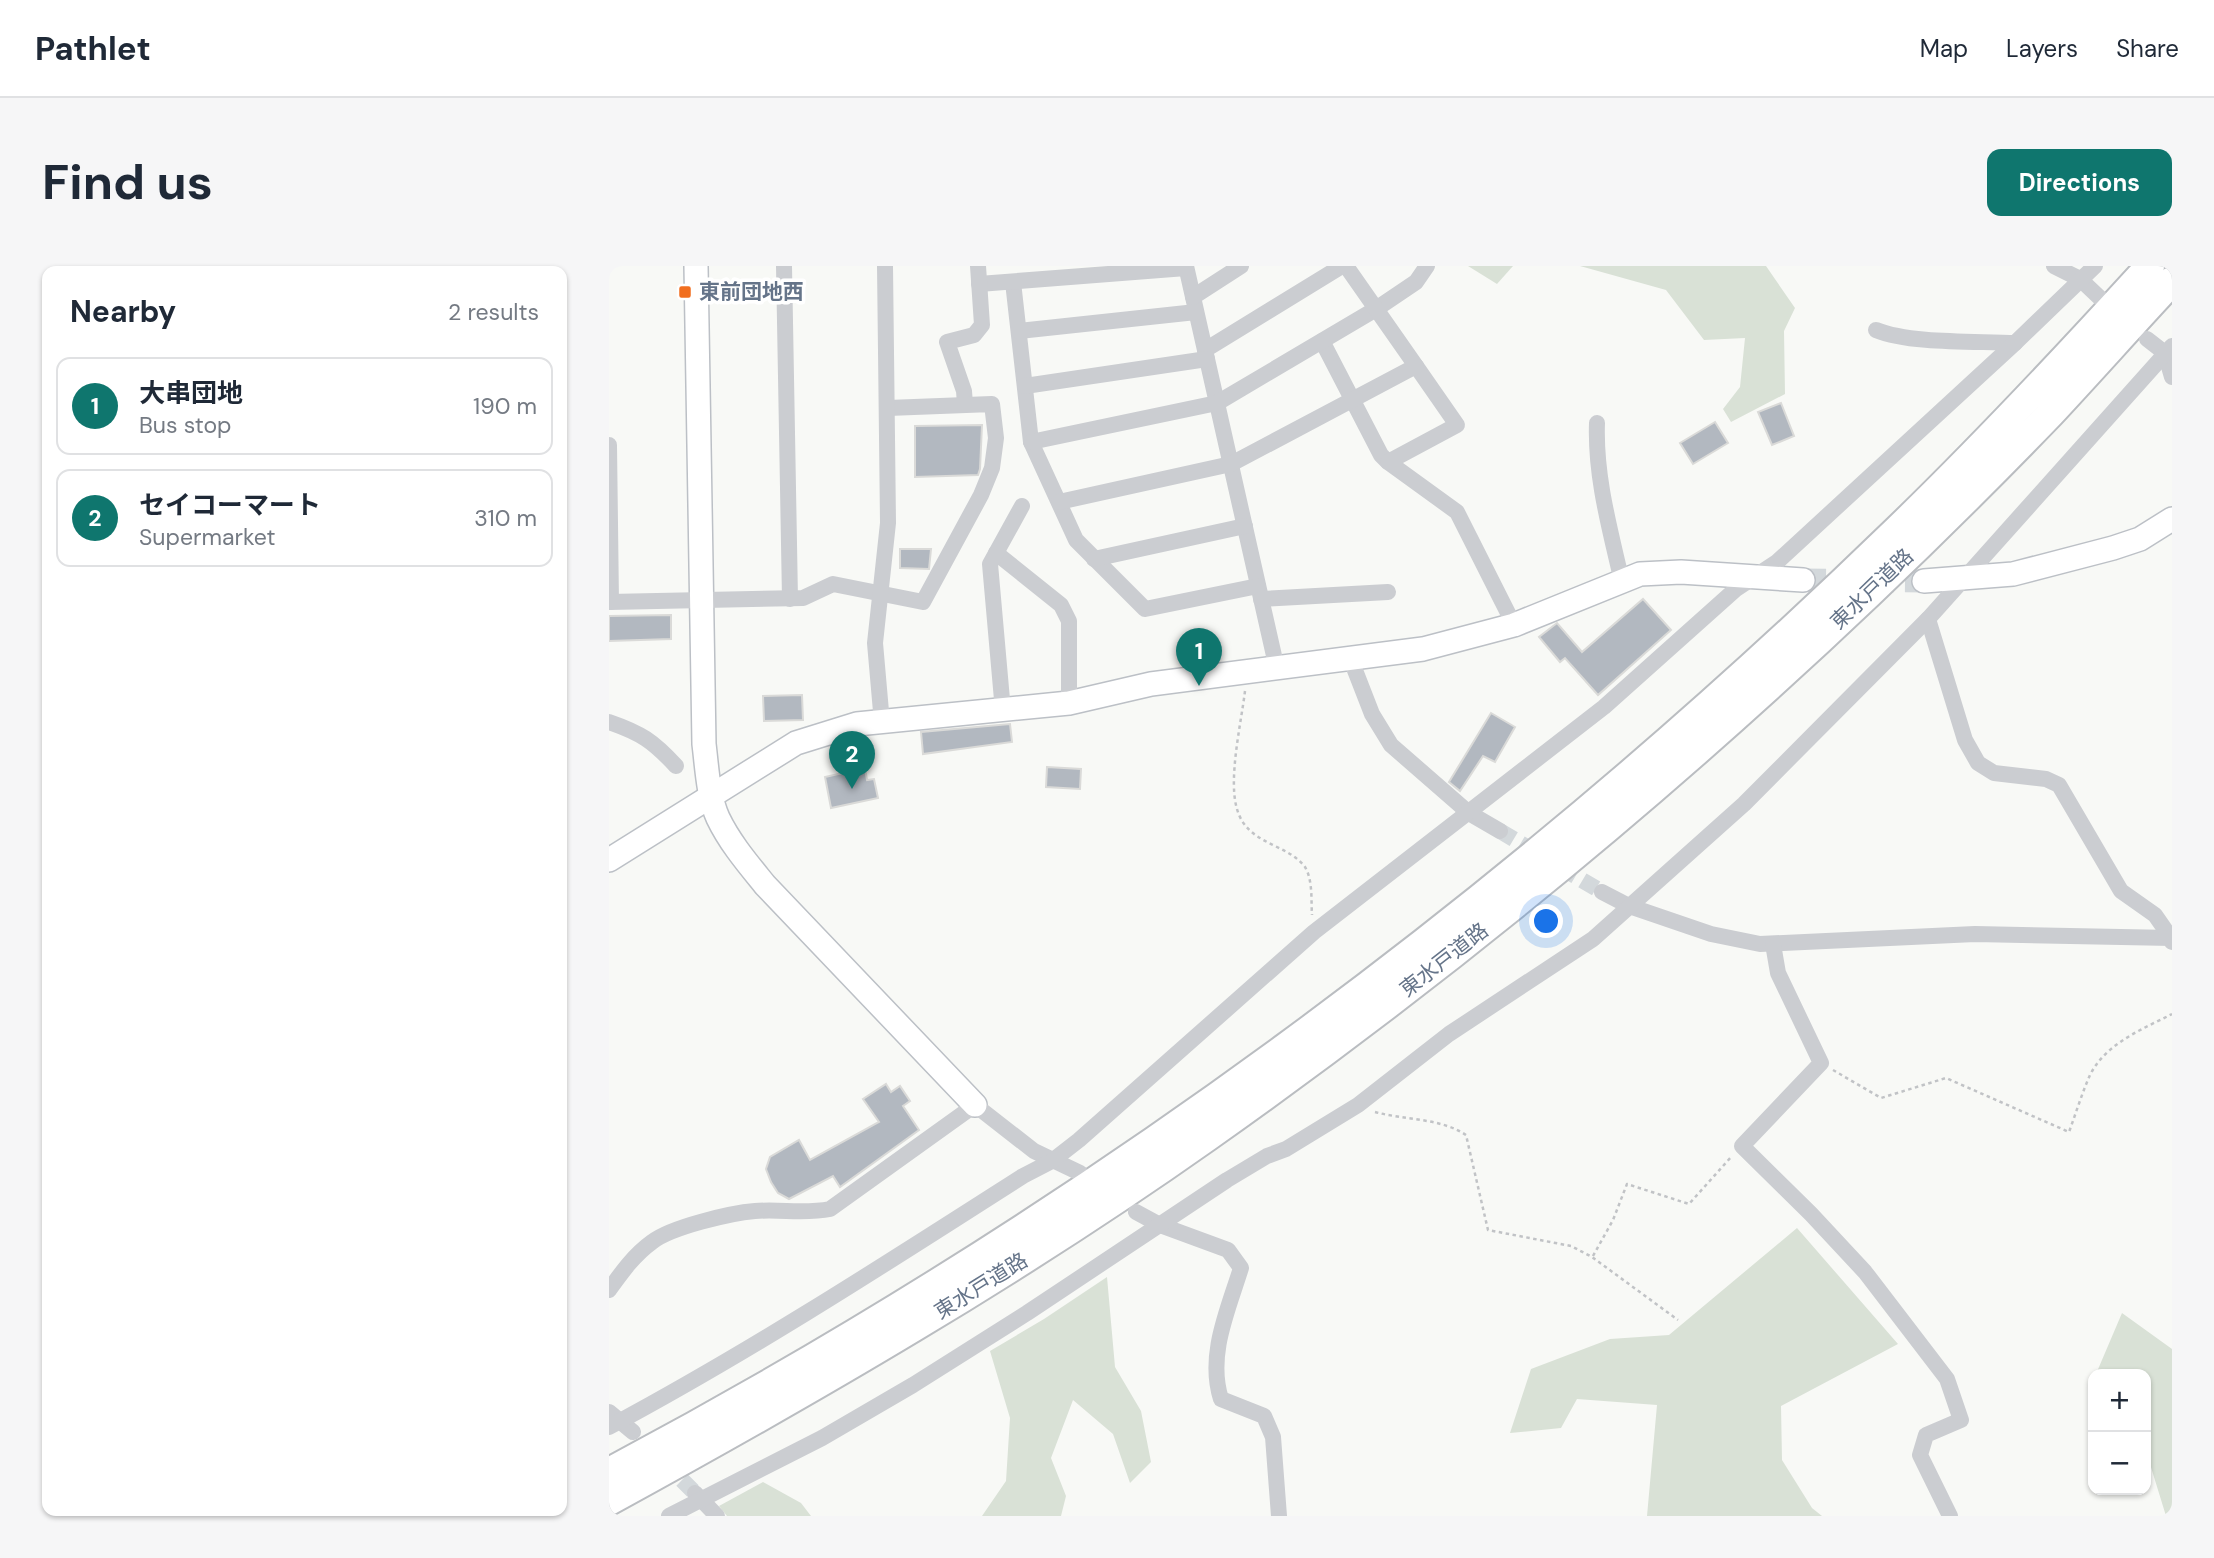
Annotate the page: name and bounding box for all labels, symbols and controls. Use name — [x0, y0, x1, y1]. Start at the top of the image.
text: Pathlet — [35, 27, 151, 70]
text: Map — [1920, 33, 1968, 64]
text: Layers — [2006, 33, 2078, 64]
text: Share — [2116, 33, 2179, 64]
button: Directions — [1987, 149, 2172, 216]
text: Find us — [42, 150, 213, 214]
place label: 東前団地西 — [699, 278, 804, 306]
marker: 東前団地西 — [677, 284, 693, 300]
text: Nearby — [70, 292, 176, 331]
text: 2 results — [448, 297, 539, 327]
text: 大串団地 — [139, 376, 243, 410]
text: 1 — [91, 391, 99, 421]
text: 190 m — [473, 391, 537, 421]
text: Bus stop — [139, 410, 231, 440]
text: セイコーマート — [139, 488, 321, 522]
text: 2 — [88, 503, 102, 533]
text: 310 m — [474, 503, 537, 533]
text: Supermarket — [139, 522, 275, 552]
street label: 東水戸道路 — [1825, 542, 1919, 636]
pin: 1 — [1176, 628, 1222, 686]
pin: 2 — [829, 731, 875, 789]
your location — [1529, 904, 1563, 938]
street label: 東水戸道路 — [1394, 917, 1494, 1003]
street label: 東水戸道路 — [929, 1246, 1033, 1326]
map controls — [2088, 1369, 2151, 1495]
button: + — [2088, 1369, 2151, 1432]
button: − — [2088, 1432, 2151, 1495]

